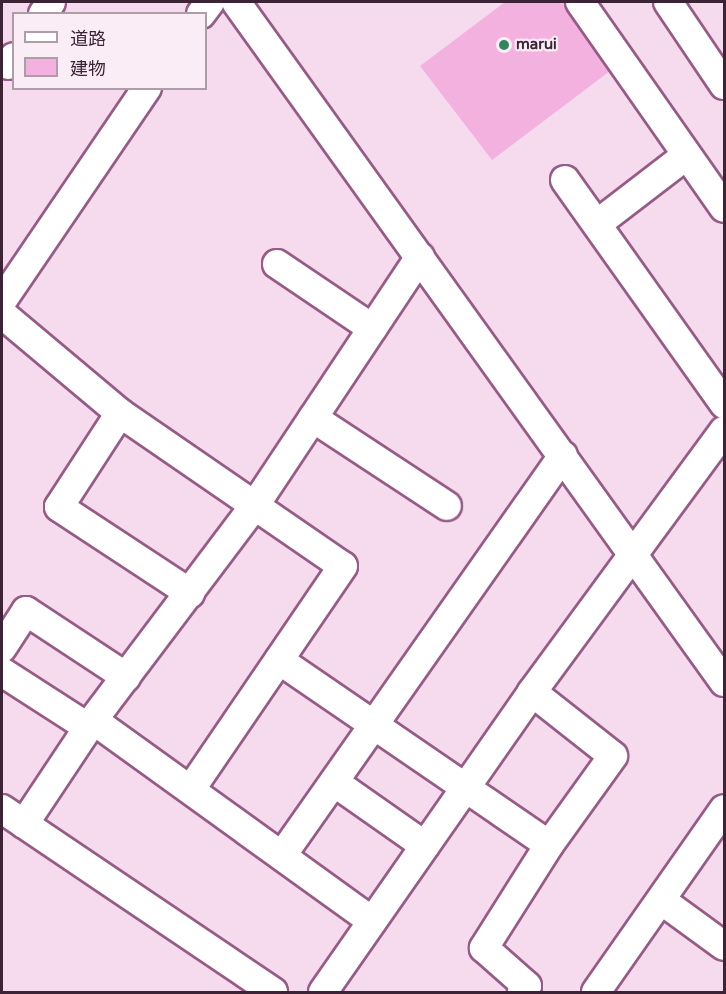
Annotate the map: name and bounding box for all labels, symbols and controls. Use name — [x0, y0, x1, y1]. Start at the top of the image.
legend — [12, 12, 207, 90]
text: 道路 — [70, 28, 106, 50]
place label: marui — [516, 36, 557, 54]
marker: marui — [497, 38, 511, 52]
text: 建物 — [70, 58, 106, 80]

